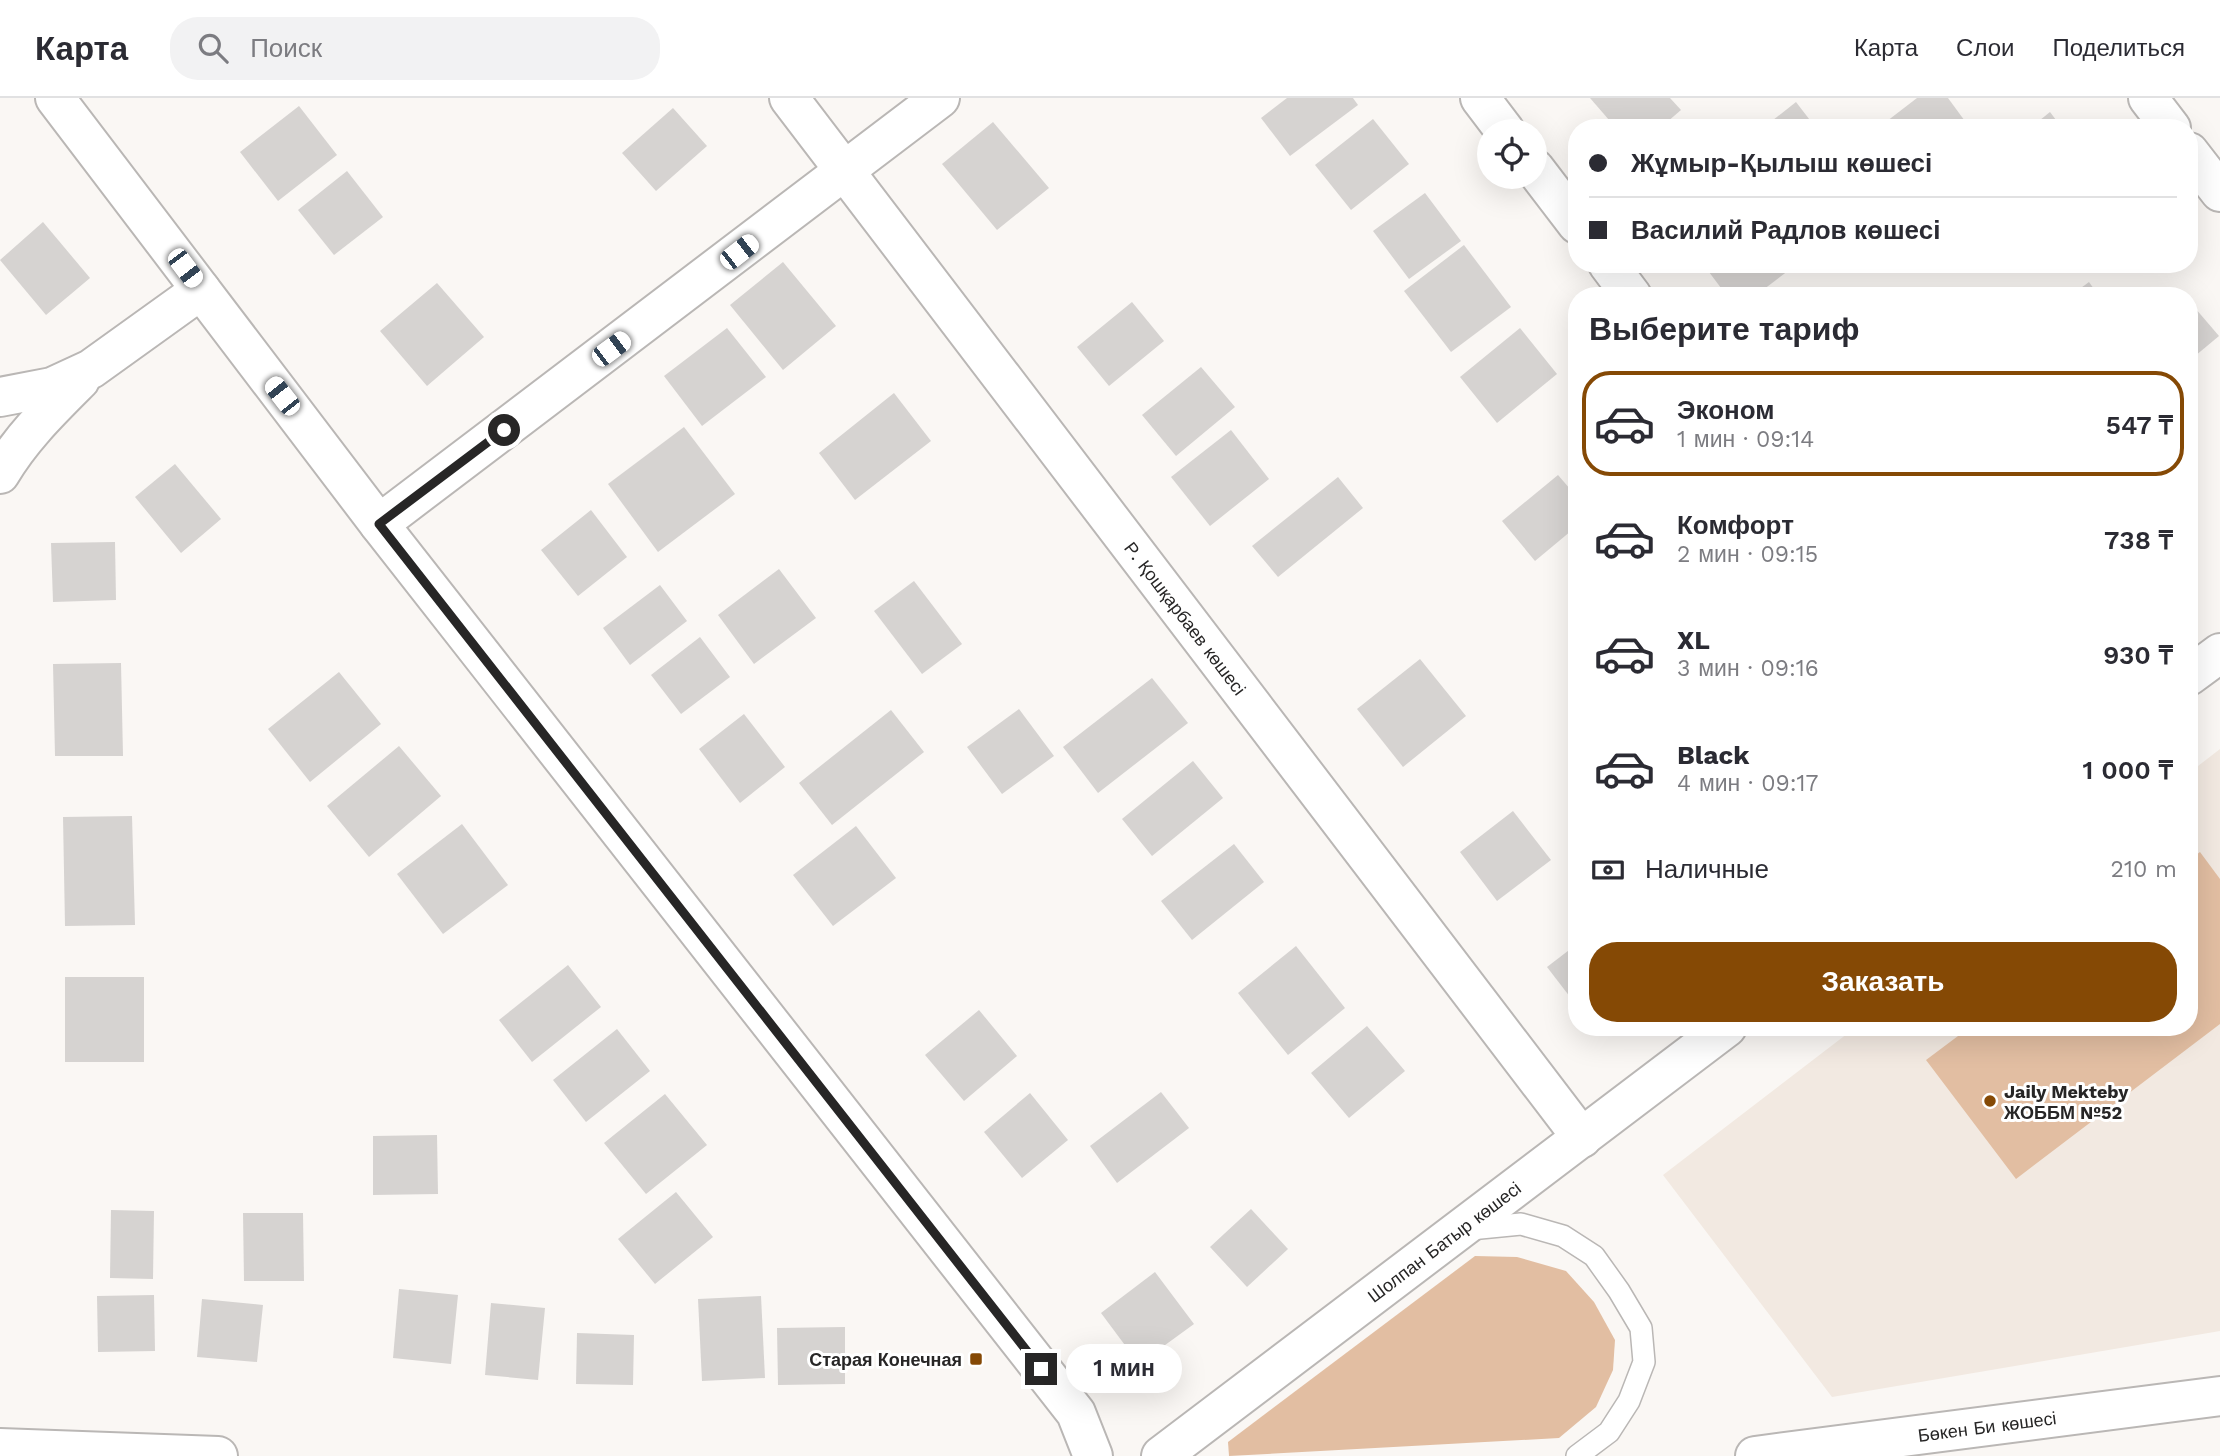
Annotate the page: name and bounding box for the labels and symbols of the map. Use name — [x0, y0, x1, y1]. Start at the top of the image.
car — [716, 231, 763, 273]
car — [164, 245, 207, 291]
car — [588, 328, 635, 370]
car — [261, 373, 304, 419]
route start — [488, 414, 520, 446]
street label: Р. Қошқарбаев көшесі — [1121, 537, 1251, 699]
place label: Jaily Mekteby ЖОББМ №52 — [2003, 1081, 2129, 1123]
marker: Jaily Mekteby ЖОББМ №52 — [1982, 1093, 1998, 1109]
street label: Шолпан Батыр көшесі — [1363, 1177, 1525, 1306]
callout: 1 мин — [1066, 1344, 1181, 1394]
place label: Старая Конечная — [809, 1349, 962, 1370]
marker: Старая Конечная — [968, 1351, 984, 1367]
route end — [1025, 1353, 1057, 1385]
street label: Бөкен Би көшесі — [1917, 1407, 2058, 1445]

